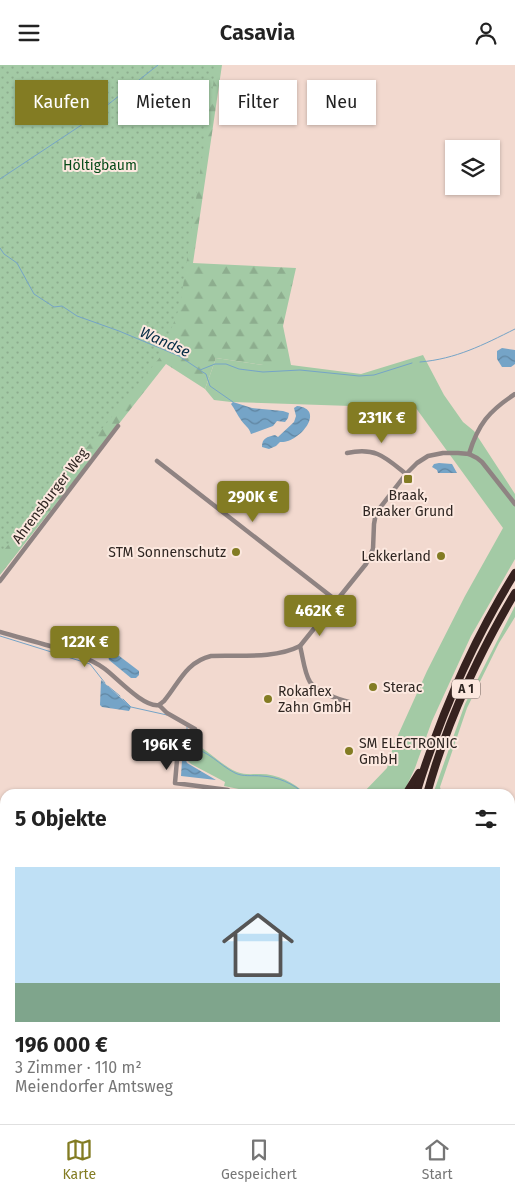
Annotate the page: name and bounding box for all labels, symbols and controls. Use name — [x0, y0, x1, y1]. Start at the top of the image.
icon: menu — [15, 19, 43, 47]
text: Casavia — [220, 19, 295, 46]
icon: person — [472, 19, 500, 47]
chip: Kaufen — [15, 80, 108, 125]
chip: Mieten — [118, 80, 209, 125]
chip: Filter — [219, 80, 297, 125]
chip: Neu — [307, 80, 376, 125]
map controls — [445, 140, 500, 195]
button: layers — [445, 140, 500, 195]
park label: Höltigbaum — [63, 157, 137, 174]
water label: Wandse — [137, 323, 193, 361]
pin: 231K € — [341, 401, 423, 444]
text: 231K € — [359, 408, 405, 427]
street label: Ahrensburger Weg — [8, 444, 92, 547]
marker: Braak, Braaker Grund — [402, 473, 414, 485]
pin: 290K € — [212, 481, 294, 523]
text: 290K € — [228, 487, 278, 506]
place label: Braak, Braaker Grund — [362, 487, 454, 520]
place label: STM Sonnenschutz — [108, 544, 226, 561]
marker: STM Sonnenschutz — [230, 546, 242, 558]
place label: Lekkerland — [361, 548, 431, 565]
marker: Lekkerland — [435, 550, 447, 562]
pin: 462K € — [279, 595, 361, 637]
text: 462K € — [295, 601, 345, 620]
pin: 122K € — [44, 625, 126, 668]
text: 122K € — [61, 632, 109, 651]
place label: Sterac — [383, 679, 423, 696]
road number: A 1 — [452, 679, 480, 699]
marker: Sterac — [367, 681, 379, 693]
place label: Rokaflex Zahn GmbH — [278, 683, 352, 716]
marker: Rokaflex Zahn GmbH — [262, 693, 274, 705]
pin: 196K € — [126, 729, 208, 771]
text: 196K € — [143, 735, 191, 754]
place label: SM ELECTRONIC GmbH — [359, 735, 458, 768]
marker: SM ELECTRONIC GmbH — [343, 745, 355, 757]
icon: filters — [472, 805, 500, 833]
text: 5 Objekte — [15, 806, 107, 832]
icon: home — [213, 900, 303, 990]
text: 196 000 € — [15, 1032, 108, 1058]
text: 3 Zimmer · 110 m² — [15, 1058, 142, 1077]
text: Meiendorfer Amtsweg — [15, 1077, 173, 1096]
tab: Karte — [62, 1136, 96, 1183]
tab: Gespeichert — [221, 1136, 297, 1183]
tab: Start — [422, 1136, 453, 1183]

